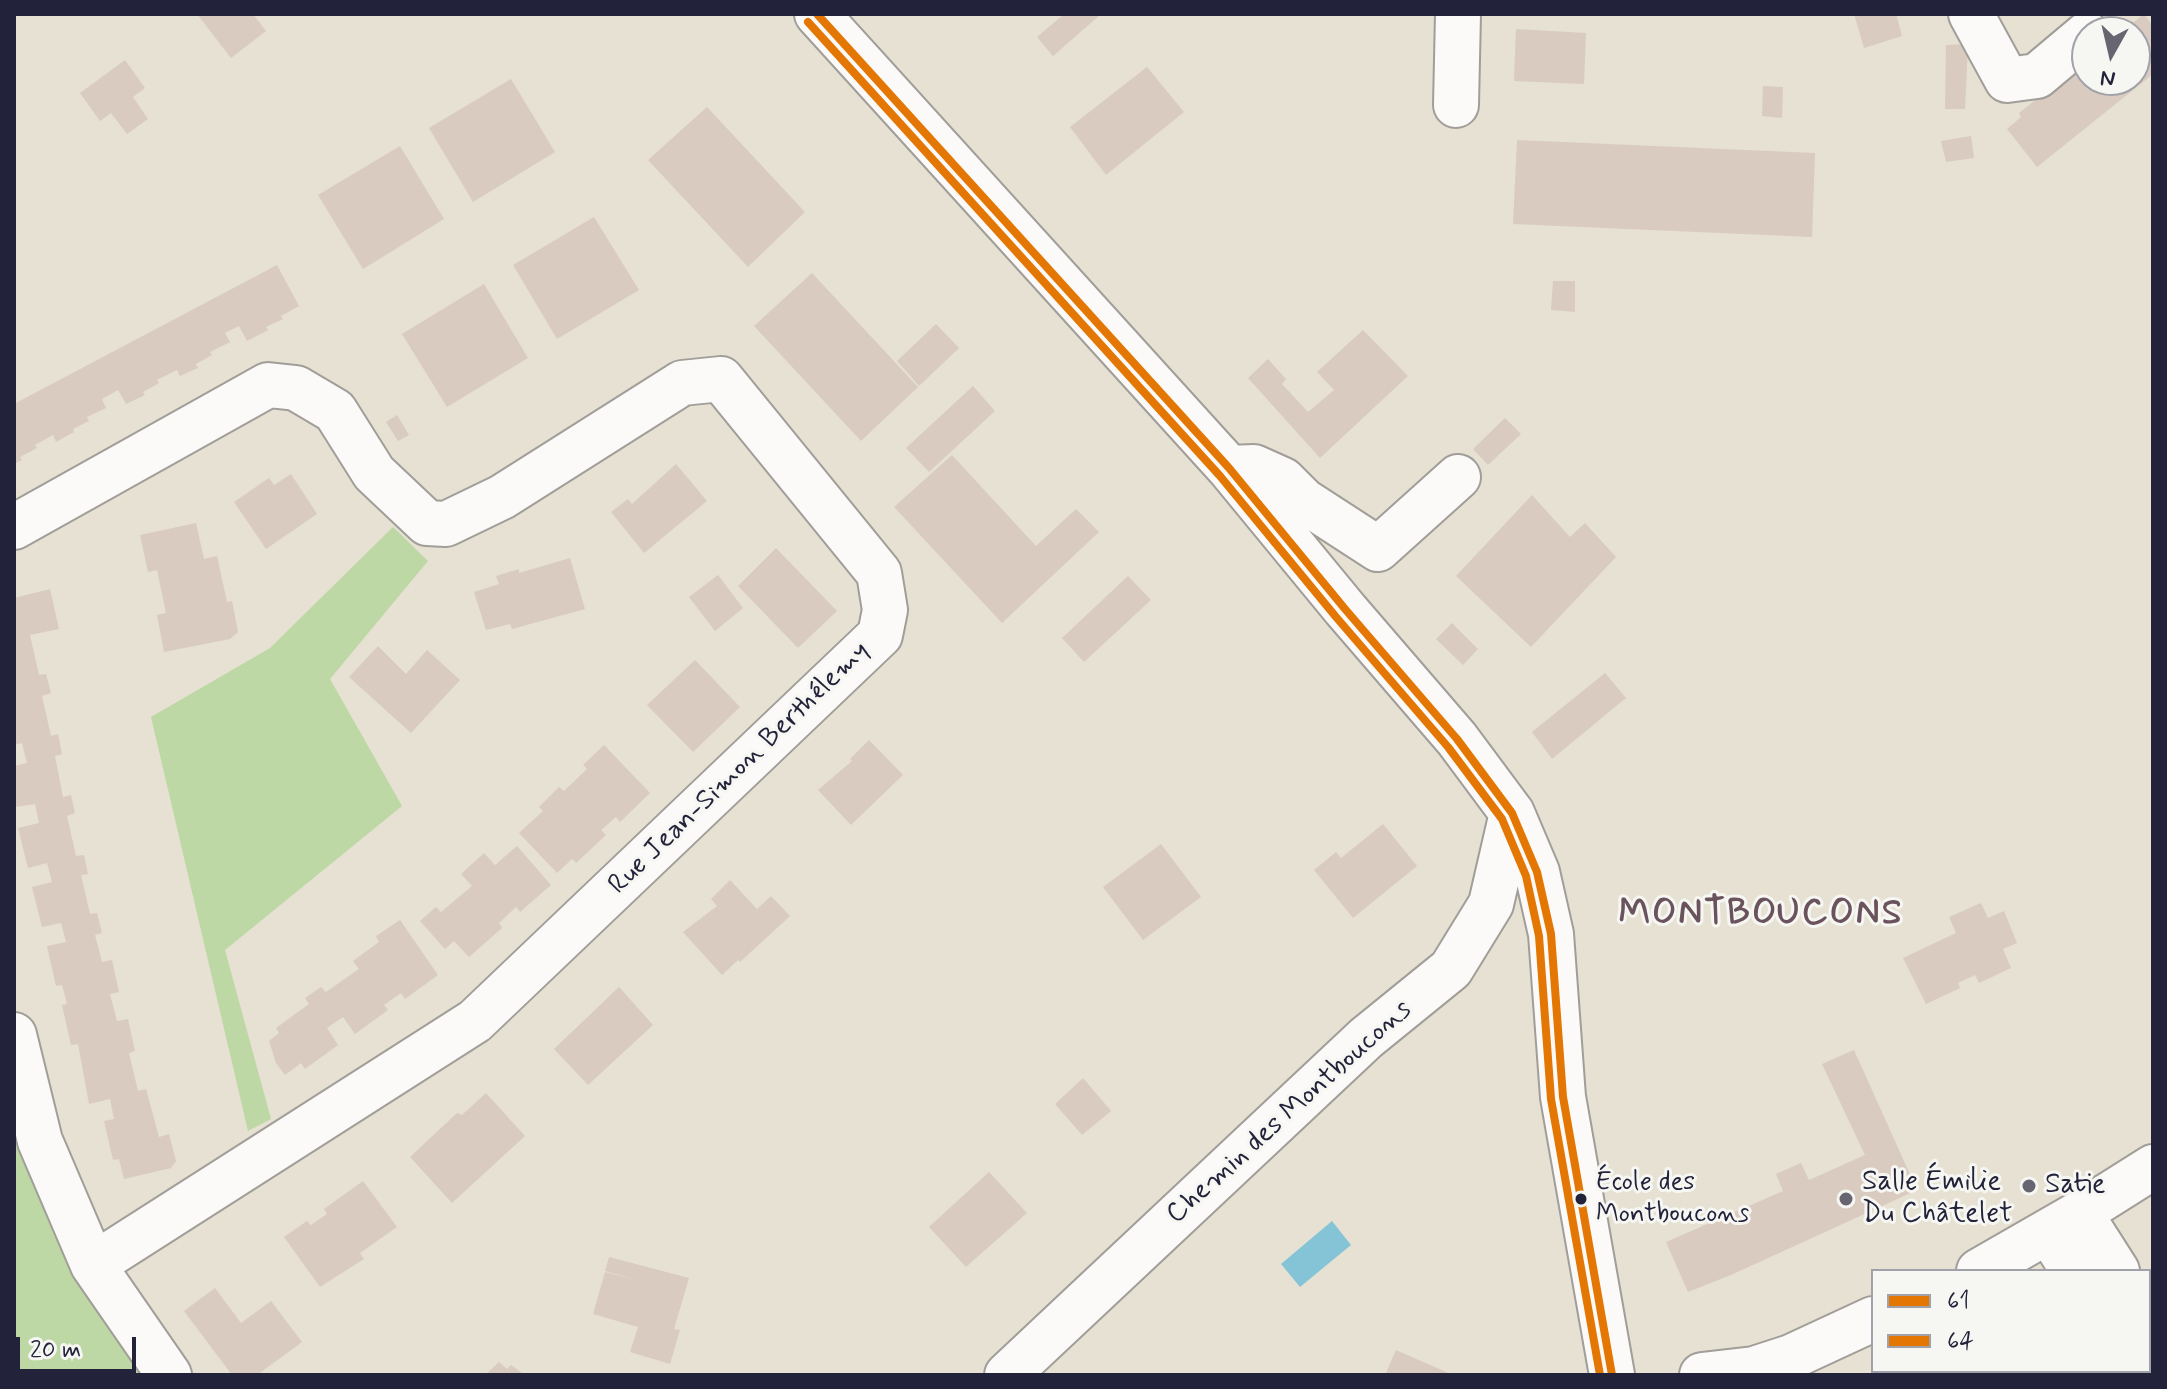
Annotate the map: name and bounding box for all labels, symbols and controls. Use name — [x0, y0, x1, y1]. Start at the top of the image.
north arrow — [2071, 16, 2151, 96]
text: N — [2099, 63, 2117, 93]
street label: Rue Jean-Simon Berthélemy — [602, 635, 878, 903]
district label: MONTBOUCONS — [1619, 893, 1903, 937]
street label: Chemin des Montboucons — [1160, 994, 1420, 1232]
place label: Salle Émilie Du Châtelet — [1862, 1166, 2012, 1232]
place label: École des Montboucons — [1596, 1168, 1749, 1230]
place label: Satie — [2045, 1169, 2106, 1203]
marker: Satie — [2020, 1177, 2038, 1195]
marker: Salle Émilie Du Châtelet — [1837, 1190, 1855, 1208]
marker: École des Montboucons — [1573, 1191, 1589, 1207]
legend — [1871, 1269, 2151, 1373]
text: 61 — [1947, 1286, 1970, 1317]
scale bar — [20, 1321, 140, 1371]
text: 64 — [1947, 1326, 1974, 1357]
text: 20 m — [30, 1335, 81, 1366]

